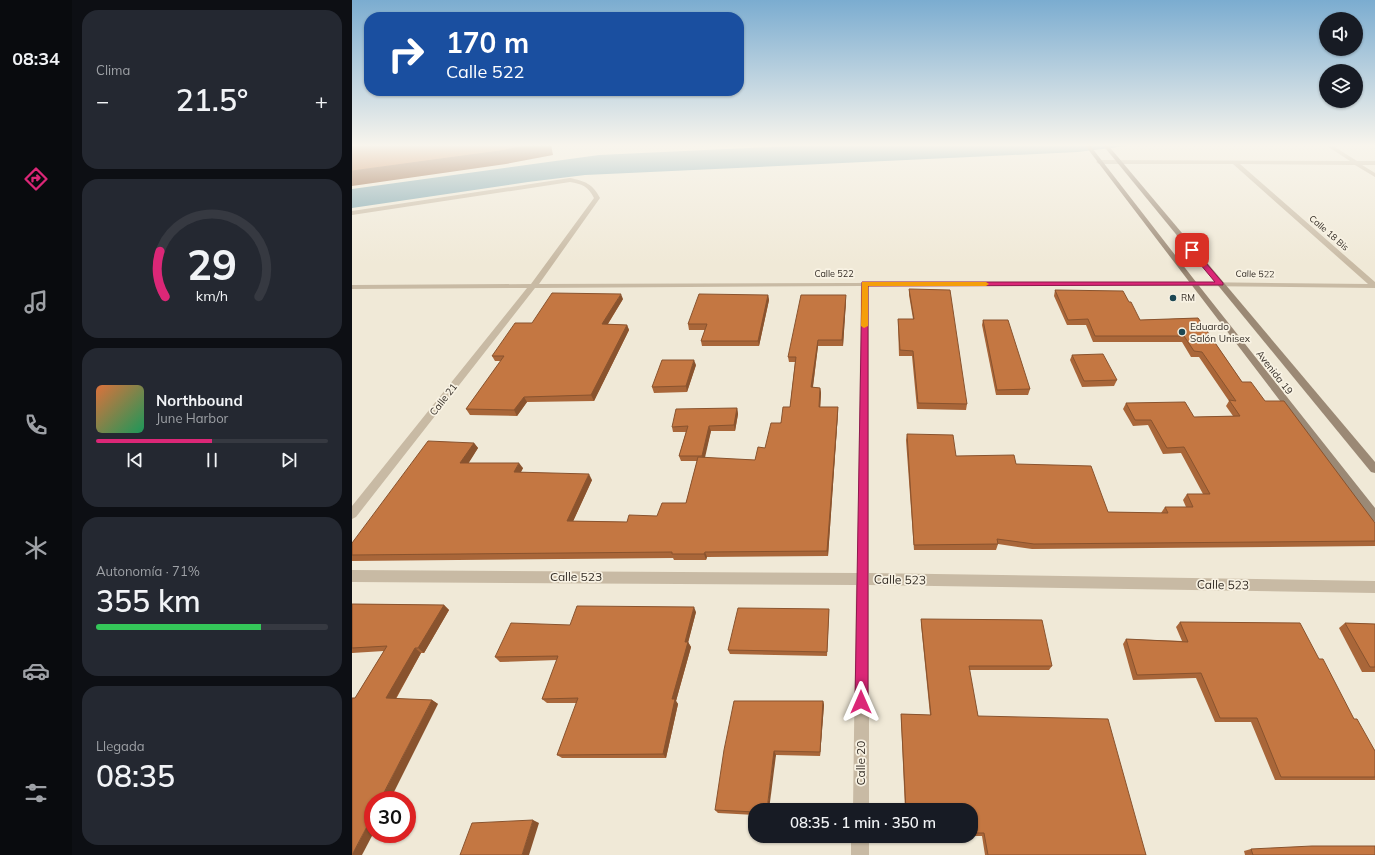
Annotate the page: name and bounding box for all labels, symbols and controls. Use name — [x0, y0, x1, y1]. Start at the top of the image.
map controls — [1319, 12, 1363, 108]
button: sound — [1319, 12, 1363, 56]
text: 170 m — [446, 25, 529, 60]
icon: right — [380, 28, 432, 80]
text: 08:34 — [12, 47, 60, 70]
text: Calle 522 — [446, 60, 524, 83]
text: Clima — [96, 62, 130, 78]
button: layers — [1319, 64, 1363, 108]
text: 21.5° — [176, 81, 248, 119]
text: − — [96, 87, 109, 115]
text: + — [315, 87, 328, 115]
icon: directions — [22, 165, 50, 193]
street label: Calle 18 Bis — [1307, 212, 1351, 253]
pin — [1175, 233, 1209, 267]
text: 29 — [187, 237, 237, 289]
icon: arrive — [1181, 239, 1203, 261]
street label: Calle 522 — [814, 268, 854, 279]
street label: Calle 522 — [1235, 268, 1275, 279]
text: km/h — [196, 286, 228, 304]
icon: music — [22, 288, 50, 316]
place label: RM — [1181, 292, 1195, 303]
marker: RM — [1168, 293, 1178, 303]
place label: Eduardo Salón Unisex — [1190, 320, 1251, 345]
marker: Eduardo Salón Unisex — [1177, 327, 1187, 337]
street label: Avenida 19 — [1253, 348, 1296, 397]
street label: Calle 21 — [427, 381, 460, 418]
text: Northbound — [156, 391, 243, 410]
text: June Harbor — [156, 410, 228, 426]
icon: phone — [22, 411, 50, 439]
icon: previous — [124, 449, 146, 471]
icon: pause — [201, 449, 223, 471]
icon: next — [278, 449, 300, 471]
icon: climate — [22, 534, 50, 562]
text: Autonomía · 71% — [96, 563, 200, 579]
street label: Calle 523 — [550, 569, 602, 584]
street label: Calle 523 — [874, 572, 926, 587]
street label: Calle 523 — [1197, 577, 1249, 592]
text: 355 km — [96, 582, 201, 620]
icon: car — [22, 657, 50, 685]
position arrow — [840, 681, 882, 723]
text: Llegada — [96, 738, 145, 754]
street label: Calle 20 — [853, 741, 868, 785]
text: 08:35 — [96, 757, 175, 795]
icon: filters — [22, 779, 50, 807]
speed limit sign: 30 — [364, 791, 416, 843]
text: 08:35 · 1 min · 350 m — [790, 813, 936, 832]

